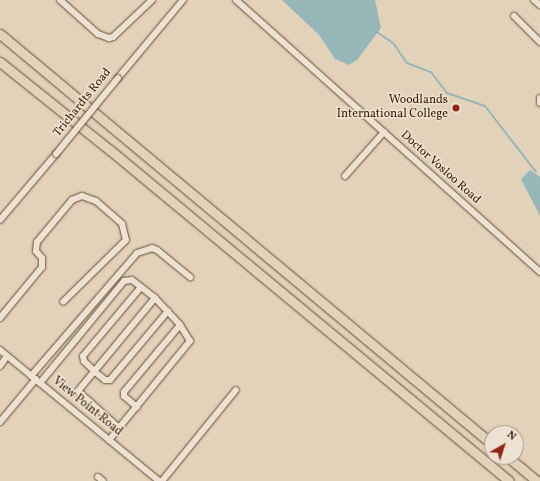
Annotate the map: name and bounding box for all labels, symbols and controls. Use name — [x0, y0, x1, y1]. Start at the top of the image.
street label: Trichardts Road — [51, 66, 115, 140]
place label: Woodlands International College — [337, 94, 448, 122]
marker: Woodlands International College — [451, 103, 461, 113]
street label: Doctor Vosloo Road — [397, 128, 483, 208]
street label: View Point Road — [49, 374, 125, 440]
north arrow — [484, 425, 524, 465]
text: N — [503, 428, 519, 444]

